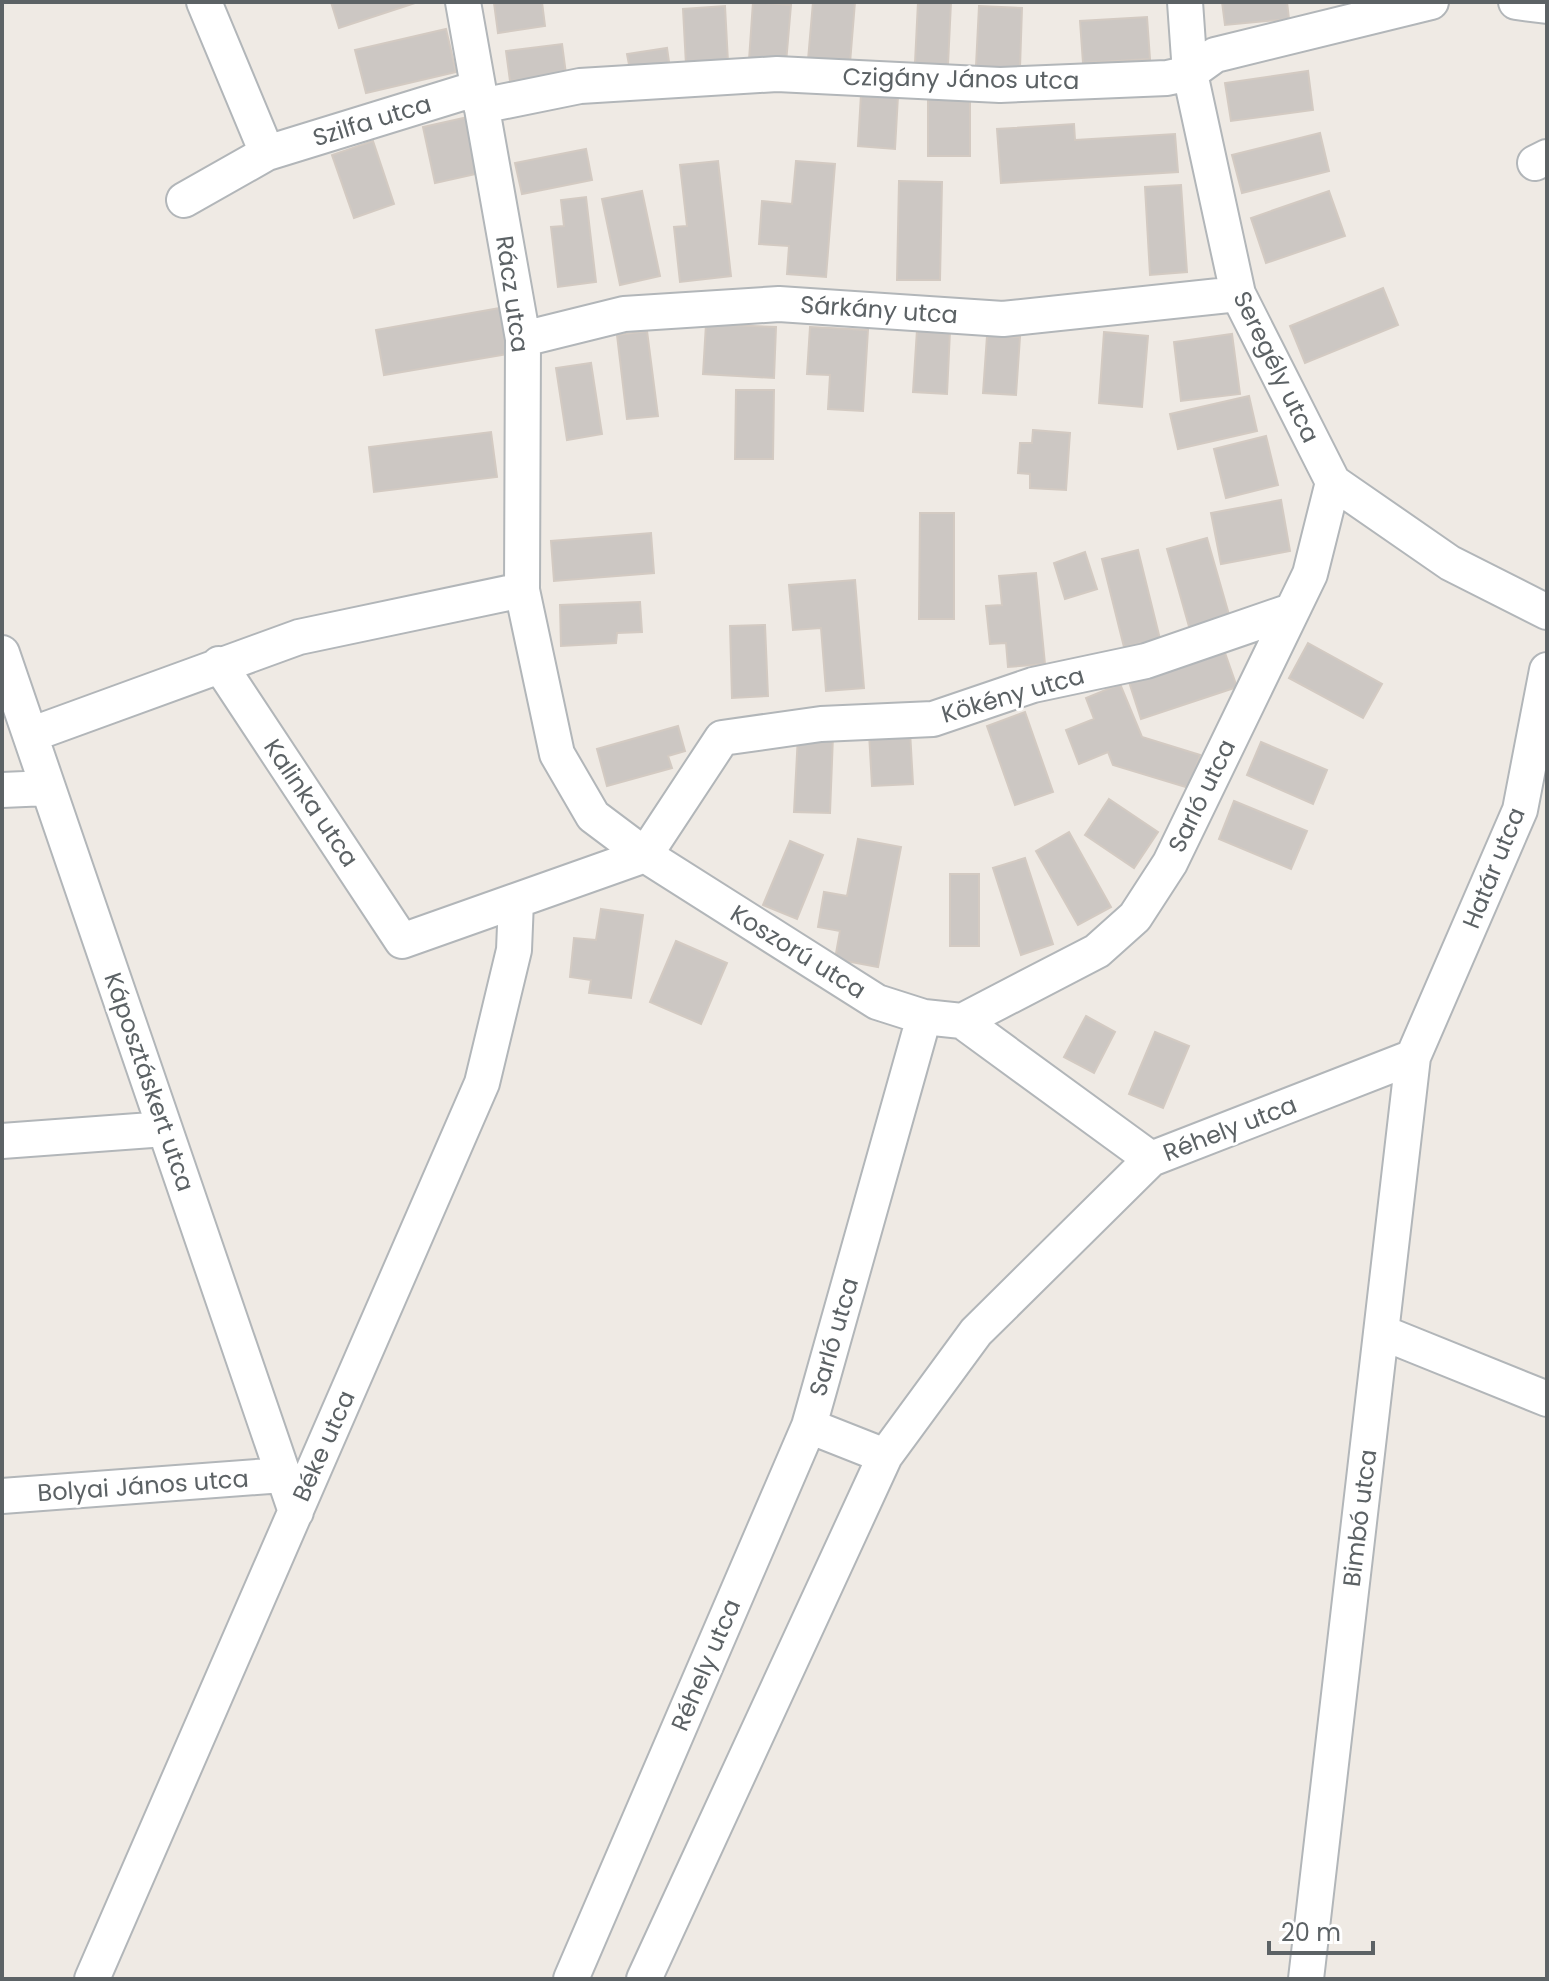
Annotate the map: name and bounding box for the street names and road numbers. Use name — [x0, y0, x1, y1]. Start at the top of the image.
street label: Czigány János utca — [842, 60, 1080, 97]
street label: Szilfa utca — [309, 87, 435, 154]
street label: Rácz utca — [488, 233, 537, 354]
street label: Seregély utca — [1226, 286, 1327, 448]
street label: Sárkány utca — [799, 288, 959, 331]
street label: Kökény utca — [938, 658, 1088, 731]
street label: Kalinka utca — [256, 732, 366, 873]
street label: Sarló utca — [1160, 734, 1243, 858]
street label: Határ utca — [1454, 802, 1533, 933]
street label: Koszorú utca — [724, 897, 872, 1006]
street label: Káposztáskert utca — [97, 968, 202, 1196]
street label: Réhely utca — [1158, 1088, 1301, 1169]
street label: Sarló utca — [801, 1274, 866, 1400]
street label: Béke utca — [284, 1385, 363, 1506]
street label: Bimbó utca — [1335, 1447, 1384, 1589]
street label: Bolyai János utca — [36, 1462, 250, 1509]
street label: Réhely utca — [663, 1594, 748, 1736]

